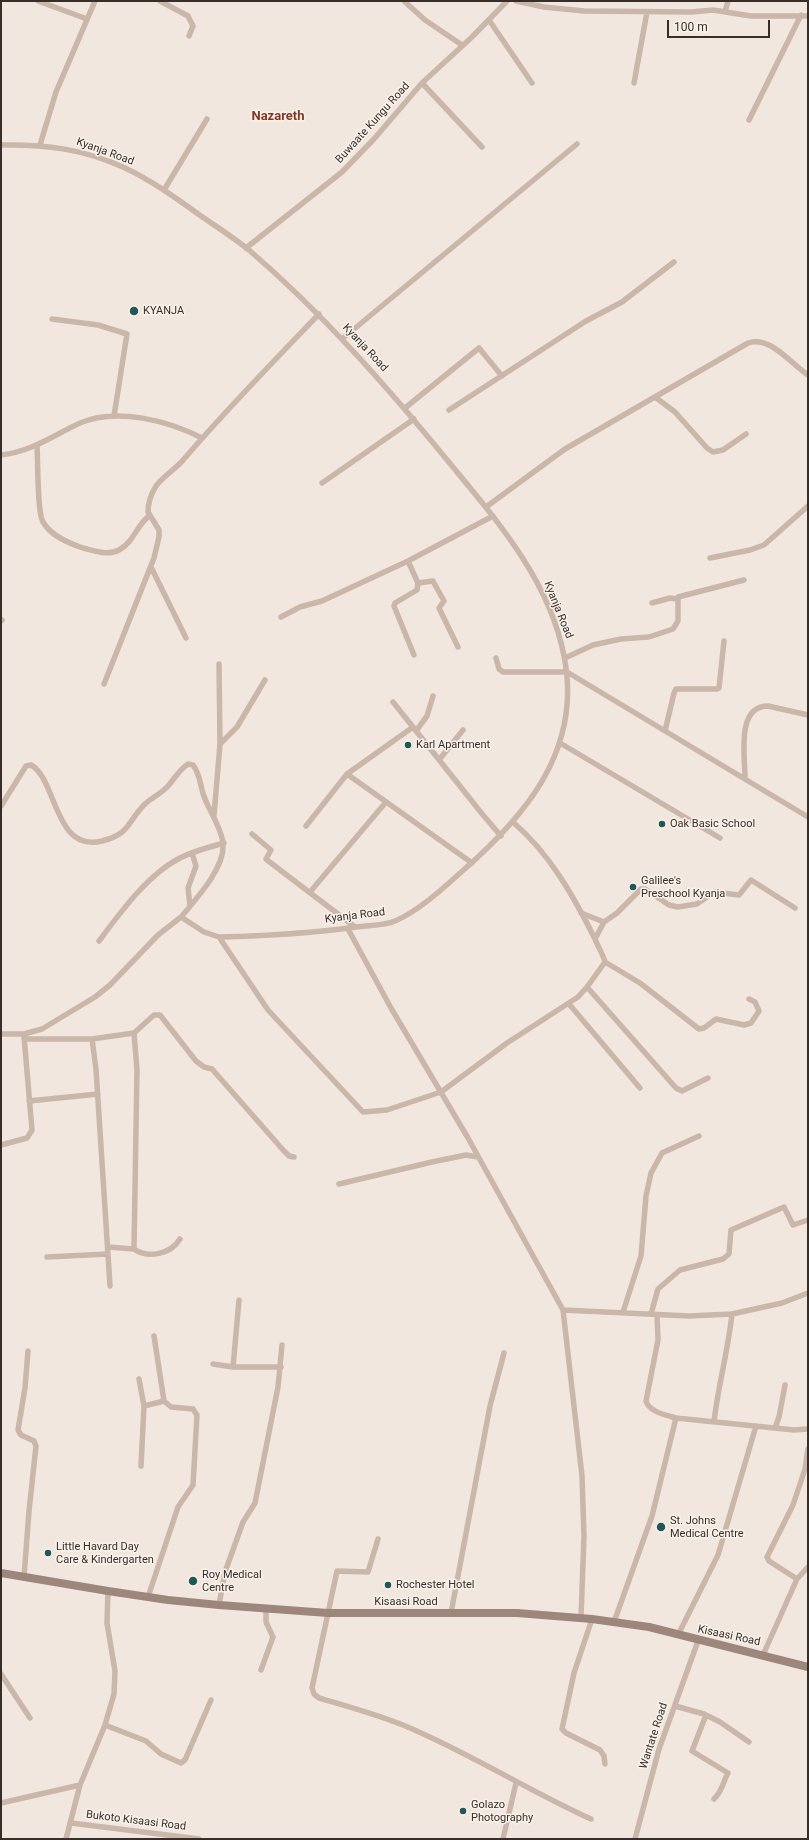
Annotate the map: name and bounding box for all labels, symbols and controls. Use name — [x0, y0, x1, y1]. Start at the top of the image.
scale bar — [669, 12, 772, 38]
text: 100 m — [674, 20, 708, 34]
street label: Buwaate Kungu Road — [333, 80, 413, 166]
district label: Nazareth — [251, 109, 305, 125]
street label: Kyanja Road — [74, 135, 136, 169]
place label: KYANJA — [143, 304, 184, 318]
marker: KYANJA — [128, 305, 140, 317]
street label: Kyanja Road — [340, 321, 390, 375]
street label: Kyanja Road — [541, 580, 575, 640]
place label: Karl Apartment — [416, 738, 490, 752]
marker: Karl Apartment — [403, 740, 413, 750]
place label: Oak Basic School — [670, 817, 755, 831]
marker: Oak Basic School — [657, 819, 667, 829]
place label: Galilee's Preschool Kyanja — [641, 874, 725, 900]
marker: Galilee's Preschool Kyanja — [628, 882, 638, 892]
street label: Kyanja Road — [324, 906, 386, 926]
place label: St. Johns Medical Centre — [670, 1514, 744, 1540]
marker: St. Johns Medical Centre — [655, 1521, 667, 1533]
place label: Little Havard Day Care & Kindergarten — [56, 1540, 154, 1566]
marker: Little Havard Day Care & Kindergarten — [43, 1548, 53, 1558]
place label: Roy Medical Centre — [202, 1568, 262, 1594]
marker: Roy Medical Centre — [187, 1575, 199, 1587]
place label: Rochester Hotel — [396, 1578, 474, 1592]
marker: Rochester Hotel — [383, 1580, 393, 1590]
street label: Kisaasi Road — [374, 1595, 438, 1609]
street label: Kisaasi Road — [697, 1623, 761, 1649]
street label: Wantate Road — [637, 1701, 671, 1771]
place label: Golazo Photography — [471, 1798, 533, 1824]
marker: Golazo Photography — [458, 1806, 468, 1816]
street label: Bukoto Kisaasi Road — [85, 1808, 187, 1834]

